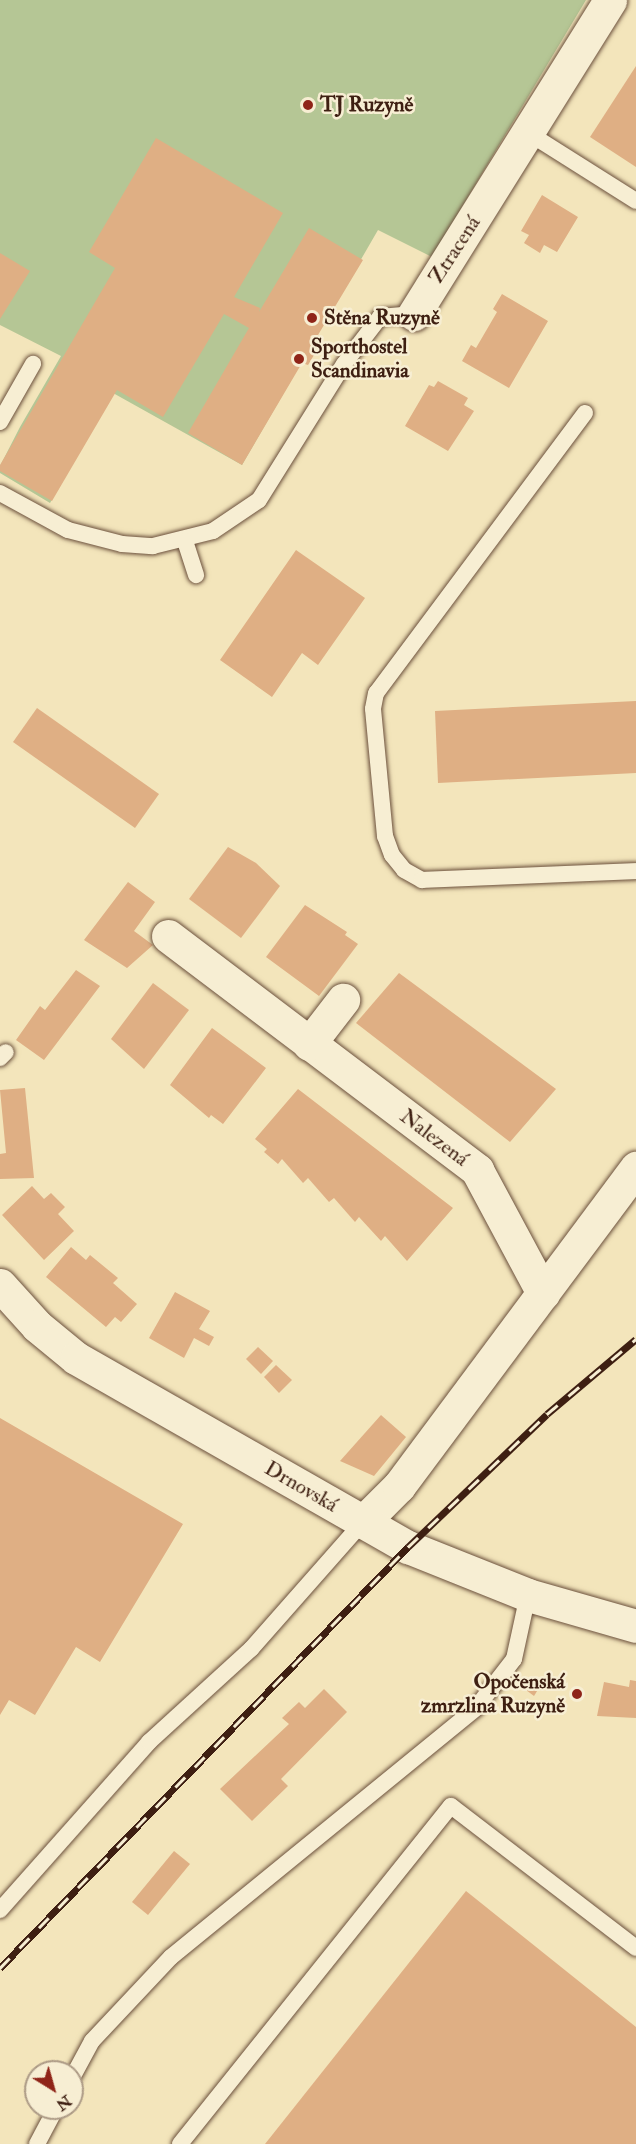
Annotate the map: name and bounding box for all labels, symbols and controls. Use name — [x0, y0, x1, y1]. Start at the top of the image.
place label: TJ Ruzyně — [320, 92, 413, 118]
marker: TJ Ruzyně — [301, 98, 315, 112]
street label: Ztracená — [424, 211, 486, 289]
place label: Stěna Ruzyně — [324, 305, 440, 331]
marker: Stěna Ruzyně — [305, 311, 319, 325]
place label: Sporthostel Scandinavia — [311, 334, 409, 384]
marker: Sporthostel Scandinavia — [292, 352, 306, 366]
street label: Nalezená — [395, 1104, 473, 1172]
street label: Drnovská — [260, 1456, 342, 1518]
place label: Opočenská zmrzlina Ruzyně — [421, 1669, 565, 1719]
marker: Opočenská zmrzlina Ruzyně — [570, 1687, 584, 1701]
north arrow — [24, 2060, 84, 2120]
text: N — [52, 2090, 75, 2115]

